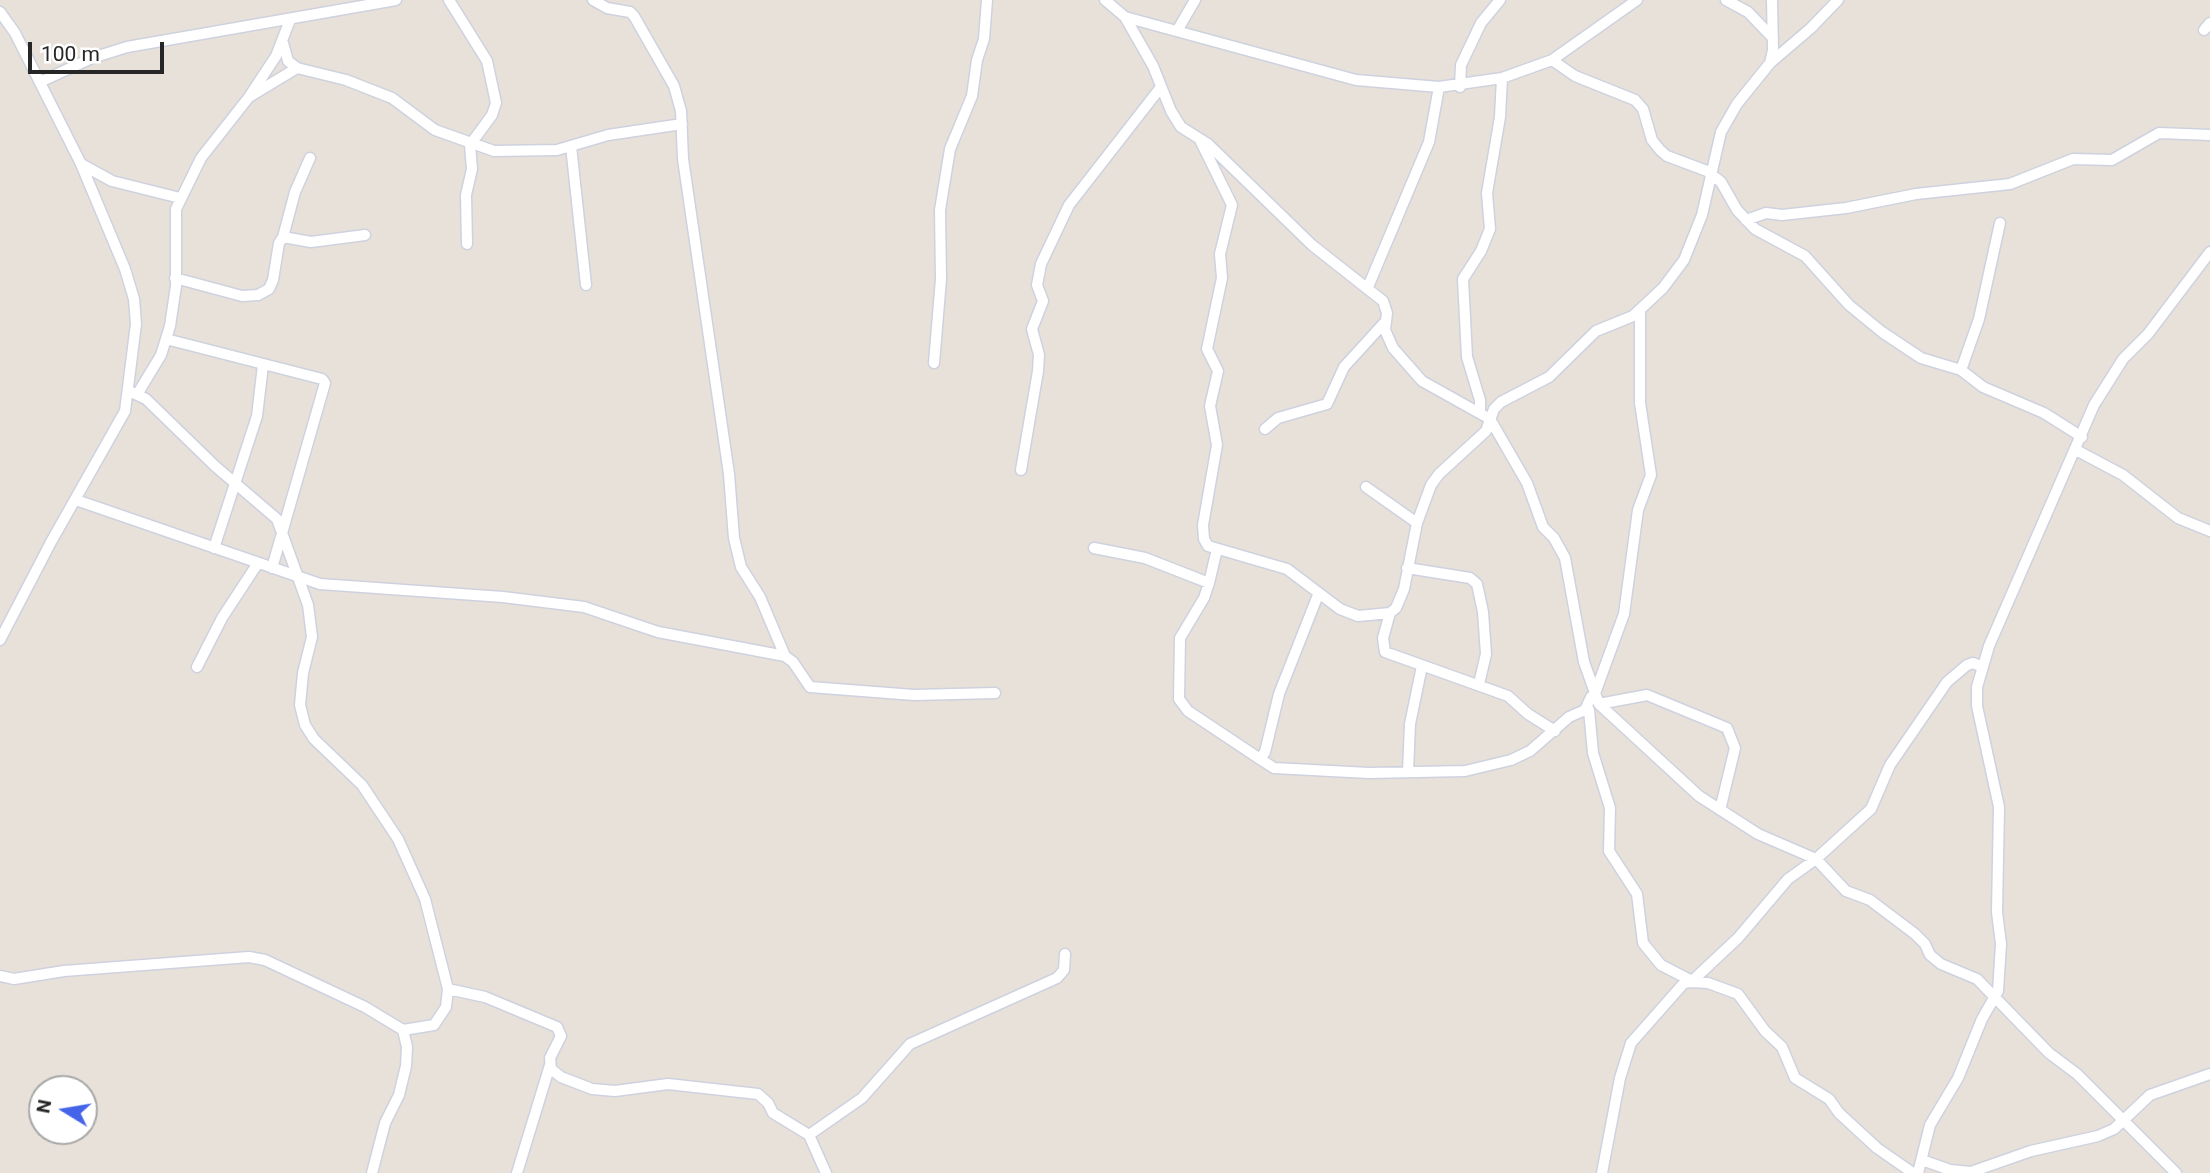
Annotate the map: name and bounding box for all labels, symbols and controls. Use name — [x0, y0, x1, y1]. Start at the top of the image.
scale bar — [32, 28, 168, 72]
text: 100 m — [41, 42, 100, 66]
north arrow — [28, 1075, 98, 1145]
text: N — [31, 1098, 56, 1115]

